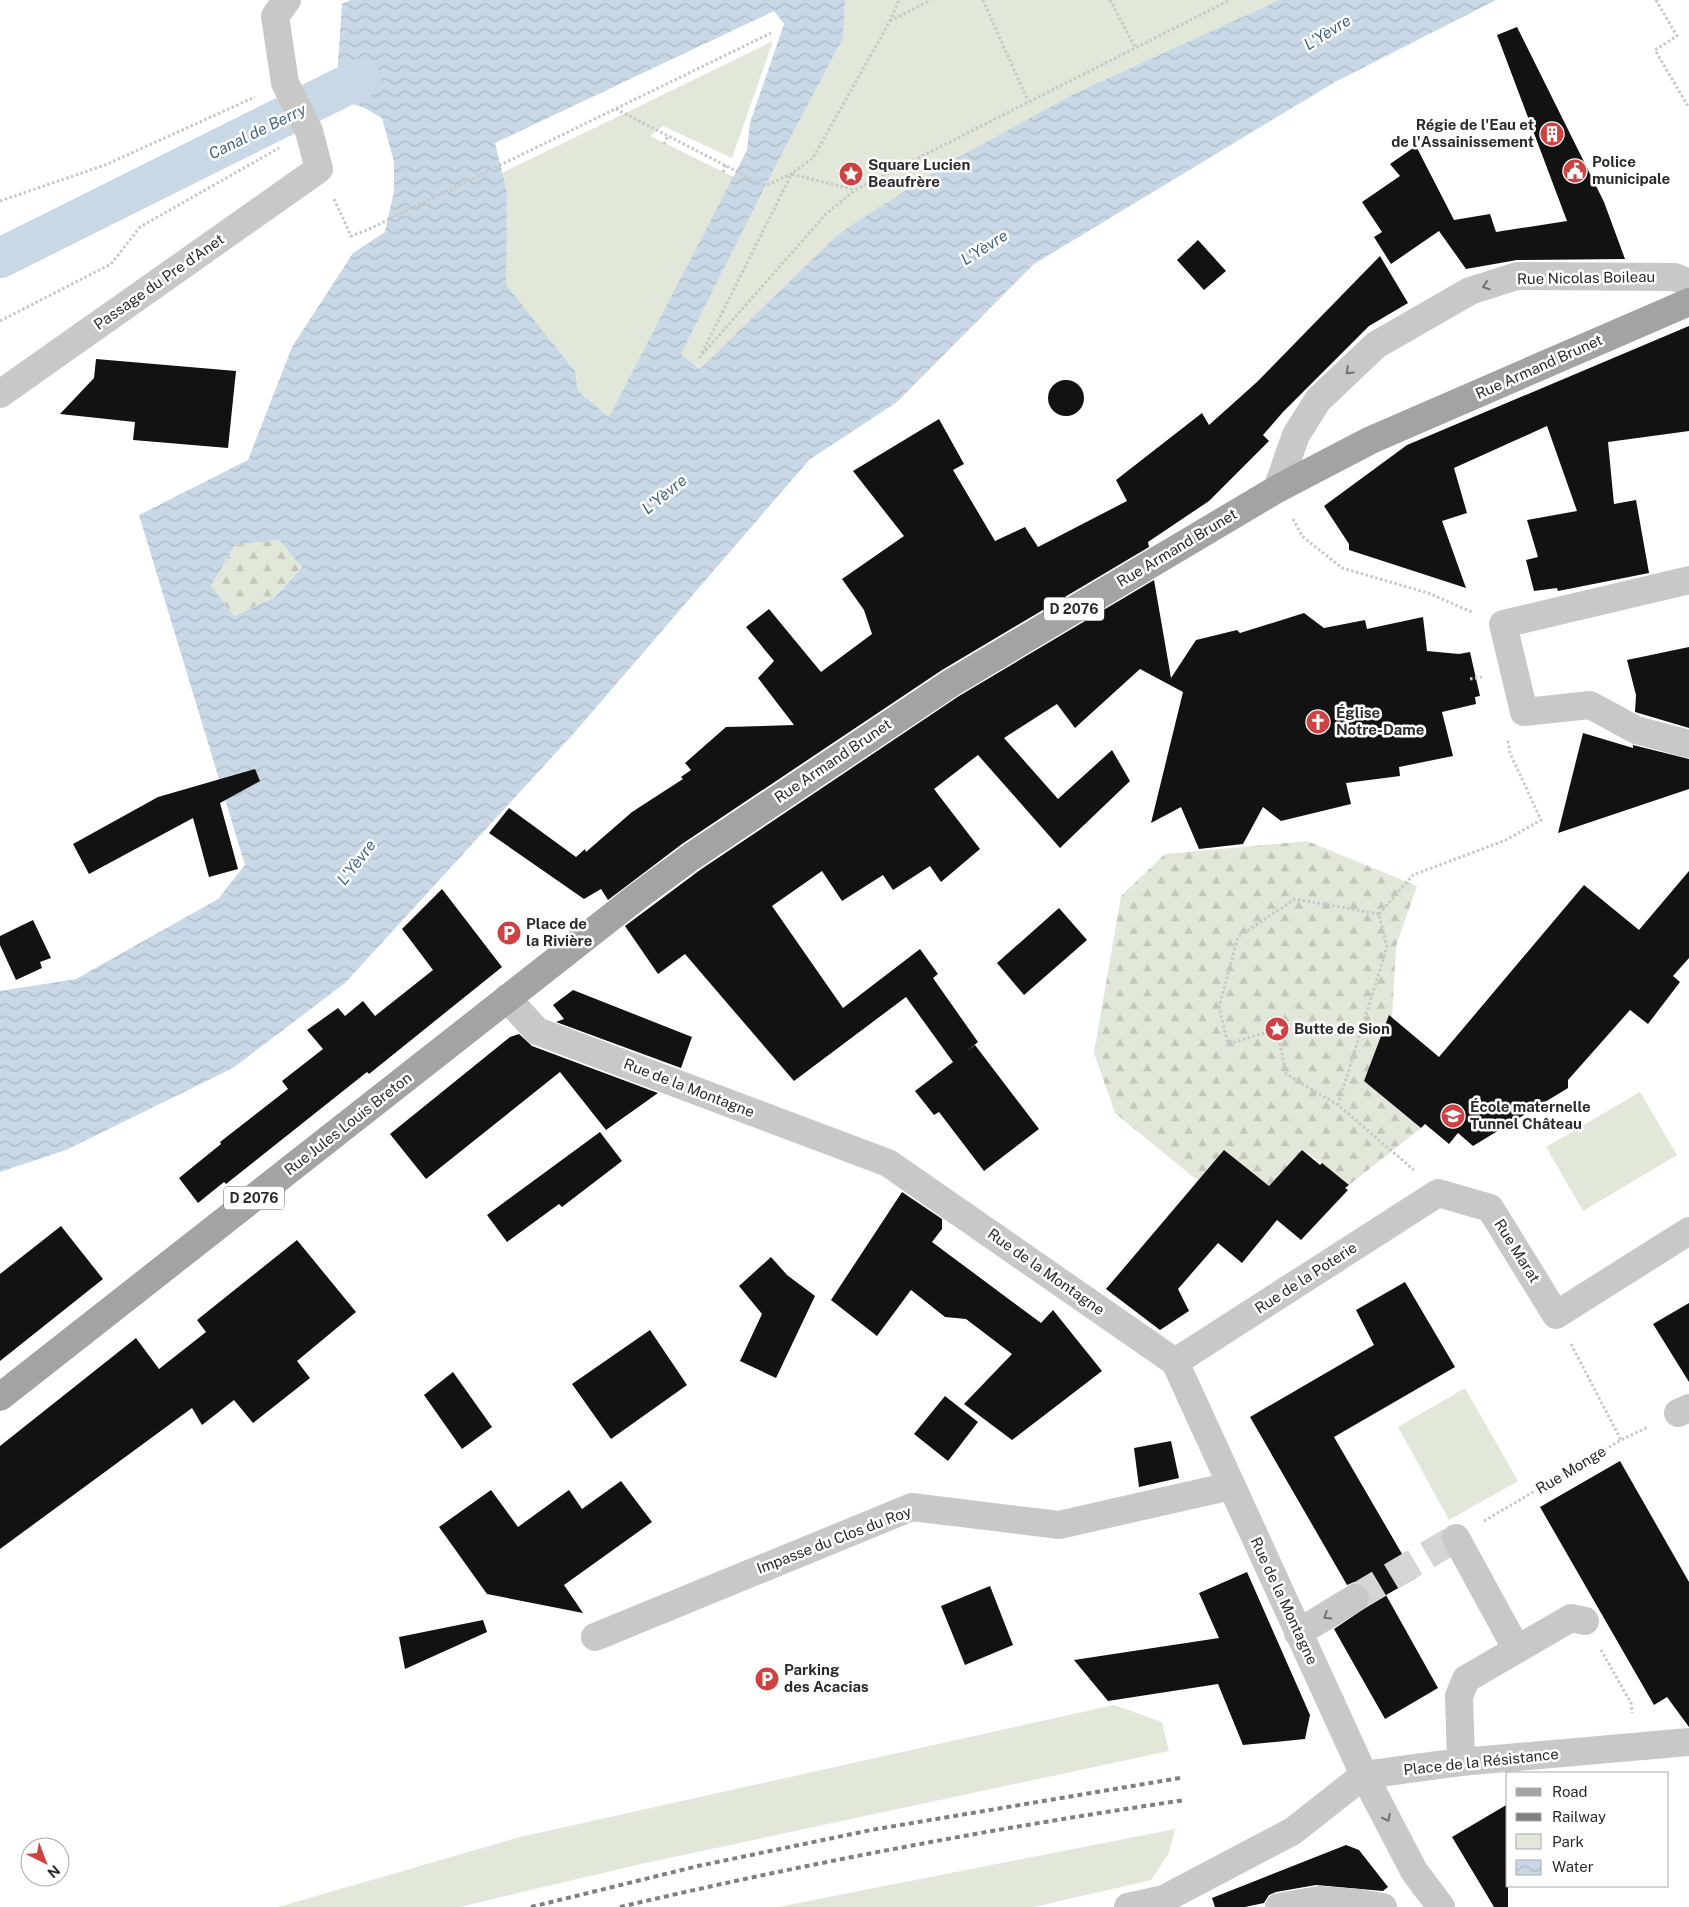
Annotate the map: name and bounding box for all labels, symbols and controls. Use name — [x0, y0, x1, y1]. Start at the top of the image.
water label: L'Yèvre — [1300, 10, 1355, 54]
water label: Canal de Berry — [205, 99, 310, 163]
place label: Régie de l'Eau et de l'Assainissement — [1391, 116, 1534, 150]
building icon: Régie de l'Eau et de l'Assainissement — [1539, 121, 1565, 147]
place label: Police municipale — [1592, 153, 1670, 187]
place label: Square Lucien Beaufrère — [868, 156, 971, 190]
public building icon: Police municipale — [1562, 158, 1588, 184]
place icon: Square Lucien Beaufrère — [838, 161, 864, 187]
water label: L'Yèvre — [957, 225, 1012, 269]
street label: Passage du Pre d’Anet — [91, 230, 227, 333]
street label: Rue Nicolas Boileau — [1517, 268, 1655, 287]
one-way arrow — [1482, 280, 1490, 290]
street label: Rue Armand Brunet — [1473, 331, 1605, 402]
one-way arrow — [1346, 365, 1355, 374]
water label: L'Yèvre — [638, 470, 691, 518]
street label: Rue Armand Brunet — [1114, 505, 1240, 590]
road number: D 2076 — [1044, 598, 1104, 620]
place label: Église Notre-Dame — [1336, 704, 1424, 738]
church icon: Église Notre-Dame — [1305, 709, 1331, 735]
street label: Rue Armand Brunet — [771, 715, 894, 806]
water label: L'Yèvre — [333, 836, 380, 889]
place label: Place de la Rivière — [526, 915, 592, 949]
parking icon: Place de la Rivière — [496, 920, 522, 946]
place icon: Butte de Sion — [1264, 1016, 1290, 1042]
place label: Butte de Sion — [1294, 1020, 1390, 1037]
street label: Rue de la Montagne — [621, 1055, 757, 1120]
street label: Rue Jules Louis Breton — [281, 1069, 415, 1178]
place label: École maternelle Tunnel Château — [1470, 1098, 1591, 1132]
school or university icon: École maternelle Tunnel Château — [1440, 1103, 1466, 1129]
road number: D 2076 — [224, 1186, 284, 1210]
street label: Rue Marat — [1491, 1216, 1544, 1286]
street label: Rue de la Montagne — [985, 1225, 1108, 1318]
street label: Rue de la Poterie — [1252, 1238, 1360, 1317]
street label: Rue Monge — [1533, 1442, 1609, 1497]
street label: Impasse du Clos du Roy — [754, 1502, 913, 1577]
street label: Rue de la Montagne — [1247, 1534, 1321, 1667]
one-way arrow — [1323, 1609, 1332, 1619]
place label: Parking des Acacias — [784, 1661, 869, 1695]
parking icon: Parking des Acacias — [754, 1666, 780, 1692]
street label: Place de la Résistance — [1402, 1745, 1559, 1778]
legend — [1506, 1772, 1669, 1887]
text: Road — [1552, 1783, 1588, 1800]
text: Railway — [1552, 1808, 1606, 1825]
one-way arrow — [1381, 1813, 1391, 1822]
text: Park — [1552, 1833, 1584, 1850]
north arrow — [20, 1837, 70, 1887]
text: Water — [1552, 1858, 1594, 1875]
text: N — [44, 1862, 63, 1881]

